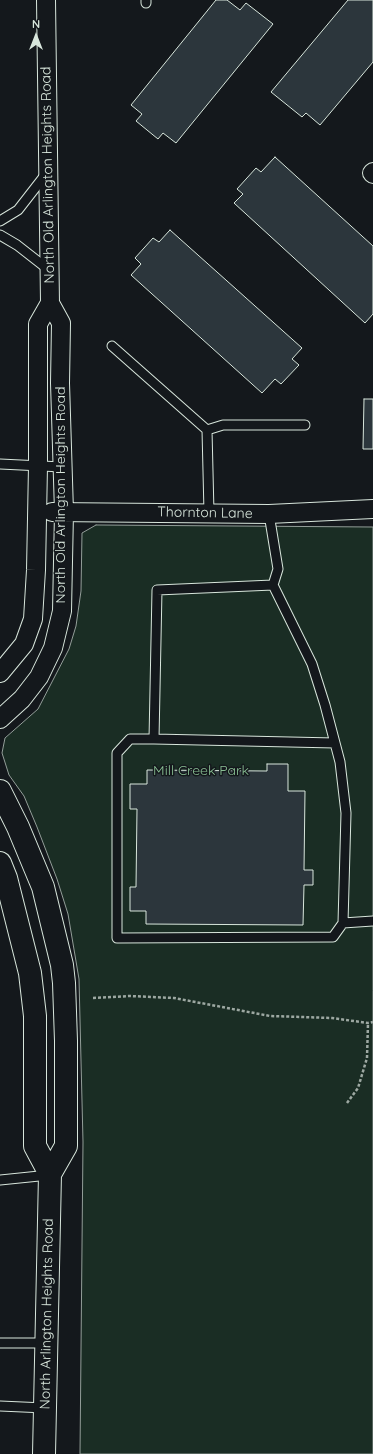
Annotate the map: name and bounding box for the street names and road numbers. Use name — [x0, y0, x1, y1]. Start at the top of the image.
street label: North Old Arlington Heights Road — [38, 66, 58, 284]
street label: North Old Arlington Heights Road — [53, 386, 69, 604]
street label: Thornton Lane — [157, 504, 253, 522]
street label: North Arlington Heights Road — [37, 1218, 57, 1410]

